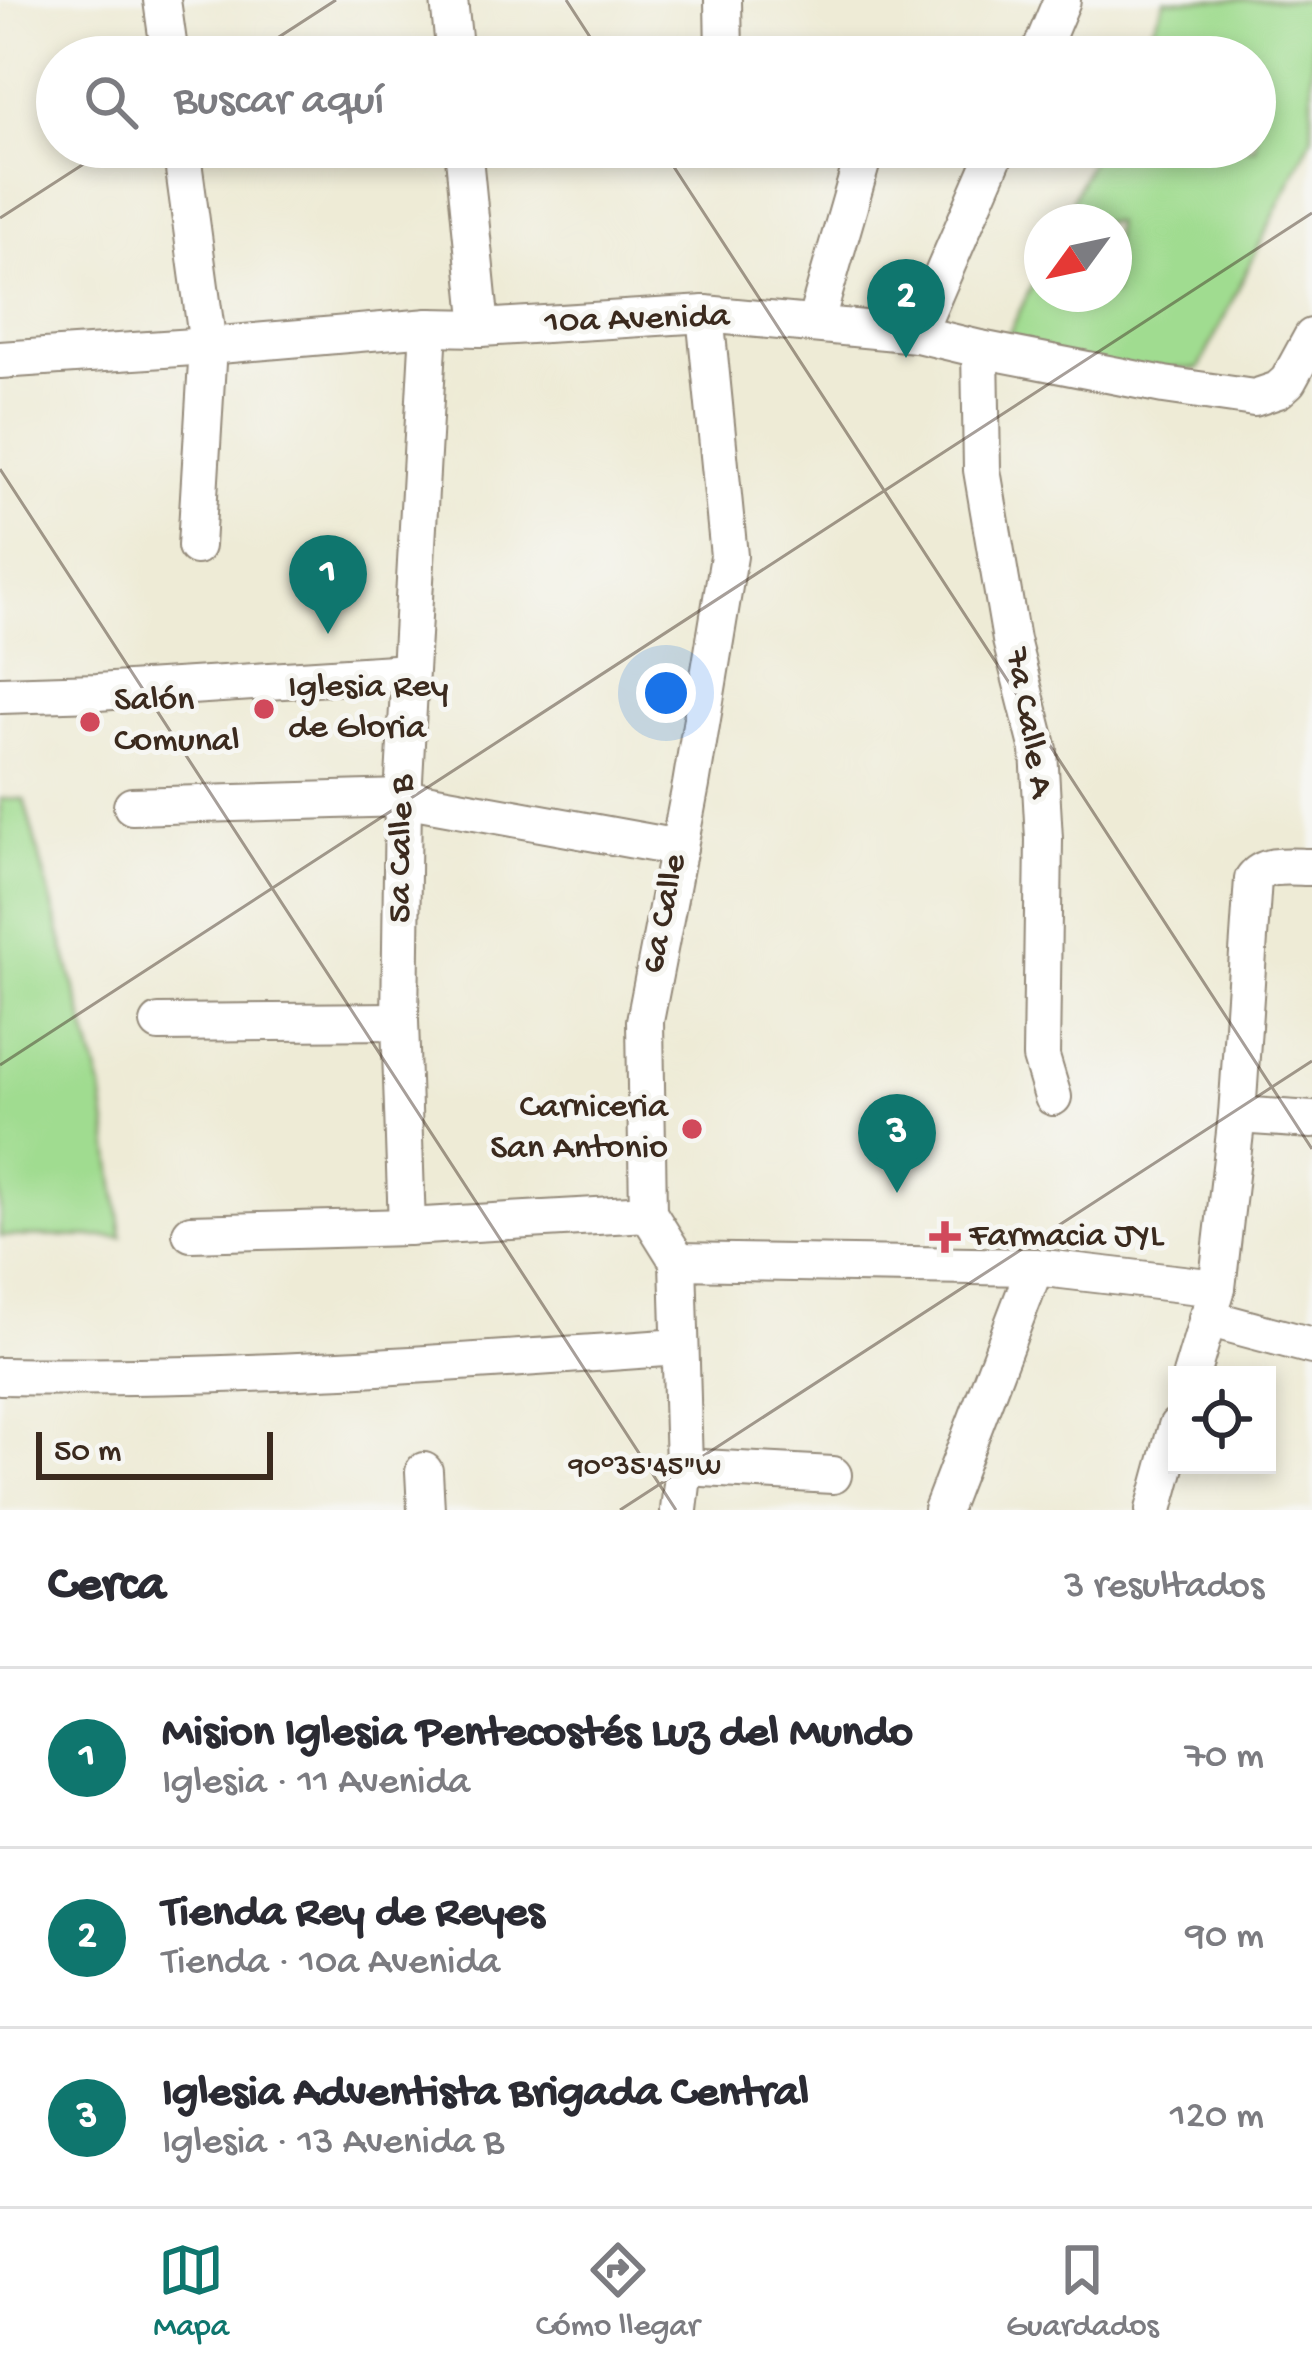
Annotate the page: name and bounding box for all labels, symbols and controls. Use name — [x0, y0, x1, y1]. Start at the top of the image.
search box — [36, 36, 1276, 168]
icon: search — [78, 69, 144, 135]
text: Buscar aquí — [174, 76, 384, 129]
north arrow — [1024, 204, 1132, 312]
pin: 2 — [867, 259, 945, 358]
street label: 10a Avenida — [543, 296, 731, 346]
pin: 1 — [289, 535, 367, 634]
street label: 7a Calle A — [993, 644, 1062, 803]
your location — [636, 663, 696, 723]
place label: Iglesia Rey de Gloria — [288, 667, 449, 751]
place label: Salón Comunal — [114, 680, 240, 764]
marker: Iglesia Rey de Gloria — [251, 696, 277, 722]
marker: Salón Comunal — [77, 709, 103, 735]
street label: 5a Calle B — [380, 773, 426, 924]
street label: 6a Calle — [633, 850, 699, 977]
place label: Carniceria San Antonio — [490, 1087, 669, 1171]
pin: 3 — [858, 1094, 936, 1193]
marker: Carniceria San Antonio — [679, 1116, 705, 1142]
place label: Farmacia JYL — [968, 1216, 1165, 1259]
marker: Farmacia JYL — [932, 1224, 958, 1250]
map controls — [1168, 1366, 1276, 1474]
button: locate — [1168, 1366, 1276, 1474]
scale bar — [36, 1426, 273, 1479]
text: 50 m — [54, 1434, 121, 1472]
text: 90°35'45"W — [568, 1451, 721, 1486]
text: Cerca — [48, 1558, 166, 1618]
text: 3 resultados — [1064, 1565, 1264, 1611]
text: Mision Iglesia Pentecostés Luz del Mundo — [162, 1708, 913, 1761]
text: 1 — [79, 1735, 95, 1781]
text: 70 m — [1185, 1735, 1264, 1781]
text: Iglesia · 11 Avenida — [162, 1761, 470, 1807]
text: Tienda Rey de Reyes — [162, 1888, 544, 1941]
text: 2 — [77, 1915, 97, 1961]
text: 90 m — [1185, 1915, 1264, 1961]
text: Tienda · 10a Avenida — [162, 1941, 500, 1987]
text: Iglesia Adventista Brigada Central — [162, 2068, 809, 2121]
text: 3 — [77, 2095, 97, 2141]
text: 120 m — [1170, 2095, 1264, 2141]
text: Iglesia · 13 Avenida B — [162, 2121, 504, 2167]
tab: Mapa — [153, 2237, 229, 2347]
tab: Cómo llegar — [536, 2237, 699, 2347]
tab: Guardados — [1006, 2237, 1159, 2347]

